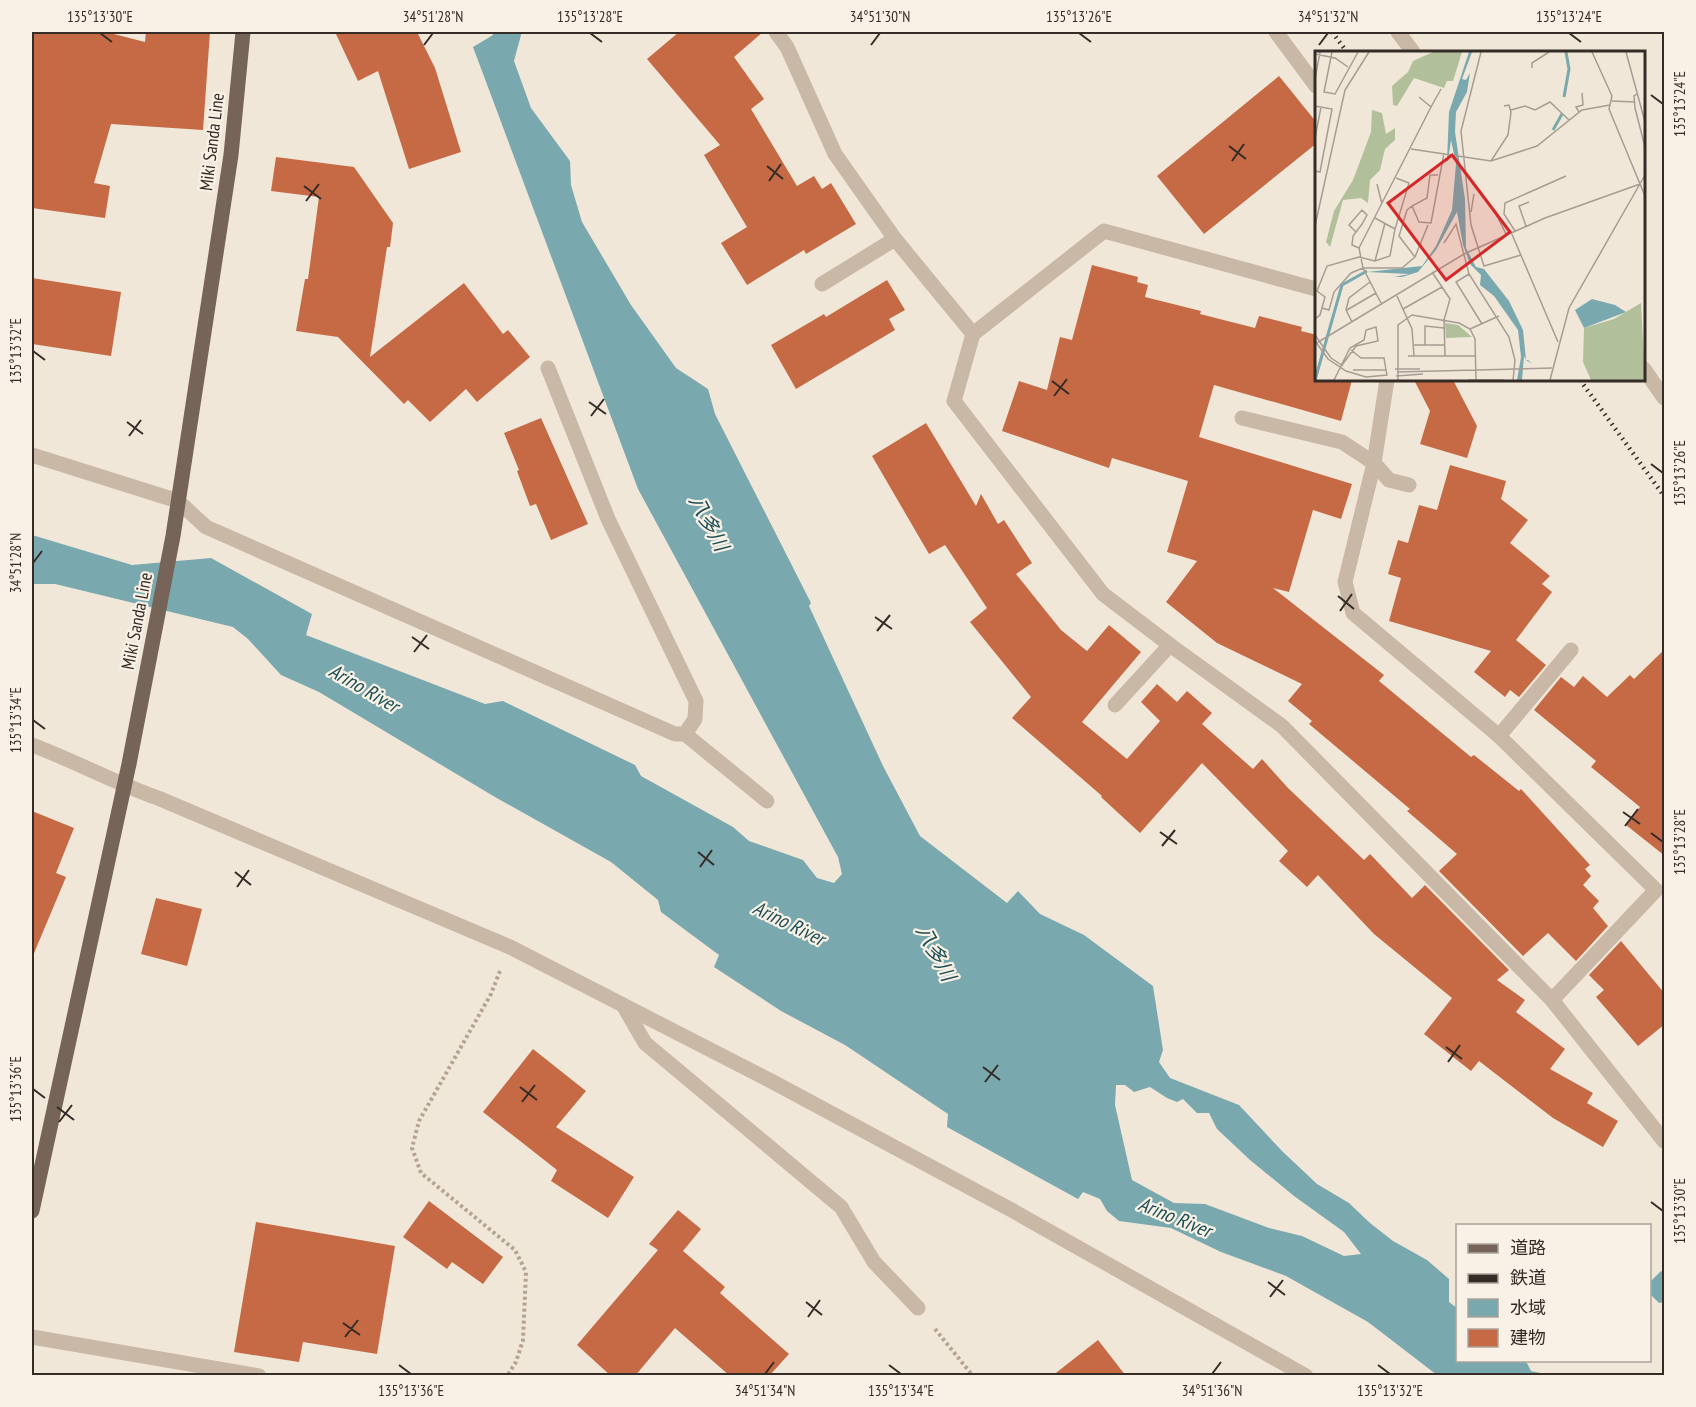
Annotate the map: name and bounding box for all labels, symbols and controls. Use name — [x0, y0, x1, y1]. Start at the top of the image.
text: 135°13'30"E — [67, 7, 133, 26]
text: 34°51'28"N — [403, 7, 463, 26]
text: 135°13'28"E — [557, 7, 623, 26]
text: 34°51'30"N — [850, 7, 910, 26]
text: 135°13'26"E — [1046, 7, 1112, 26]
text: 34°51'32"N — [1298, 7, 1358, 26]
text: 135°13'24"E — [1536, 7, 1602, 26]
inset map — [1315, 51, 1645, 381]
text: 135°13'24"E — [1670, 71, 1689, 137]
street label: Miki Sanda Line — [194, 92, 229, 192]
text: 135°13'32"E — [6, 318, 25, 384]
text: 135°13'26"E — [1670, 440, 1689, 506]
water label: 八多川 — [683, 490, 736, 557]
text: 34°51'28"N — [6, 533, 25, 593]
street label: Miki Sanda Line — [116, 570, 157, 671]
water label: Arino River — [324, 658, 406, 720]
text: 135°13'34"E — [6, 687, 25, 753]
text: 135°13'28"E — [1670, 809, 1689, 875]
water label: Arino River — [749, 895, 831, 953]
water label: 八多川 — [910, 920, 963, 987]
text: 135°13'36"E — [6, 1056, 25, 1122]
text: 135°13'30"E — [1670, 1178, 1689, 1244]
water label: Arino River — [1135, 1191, 1218, 1244]
legend — [1456, 1224, 1651, 1362]
text: 道路 — [1510, 1236, 1546, 1259]
text: 鉄道 — [1510, 1266, 1546, 1289]
text: 水域 — [1510, 1296, 1546, 1319]
text: 建物 — [1510, 1326, 1546, 1349]
text: 135°13'36"E — [378, 1381, 444, 1400]
text: 34°51'34"N — [735, 1381, 795, 1400]
text: 135°13'34"E — [868, 1381, 934, 1400]
text: 34°51'36"N — [1182, 1381, 1242, 1400]
text: 135°13'32"E — [1357, 1381, 1423, 1400]

